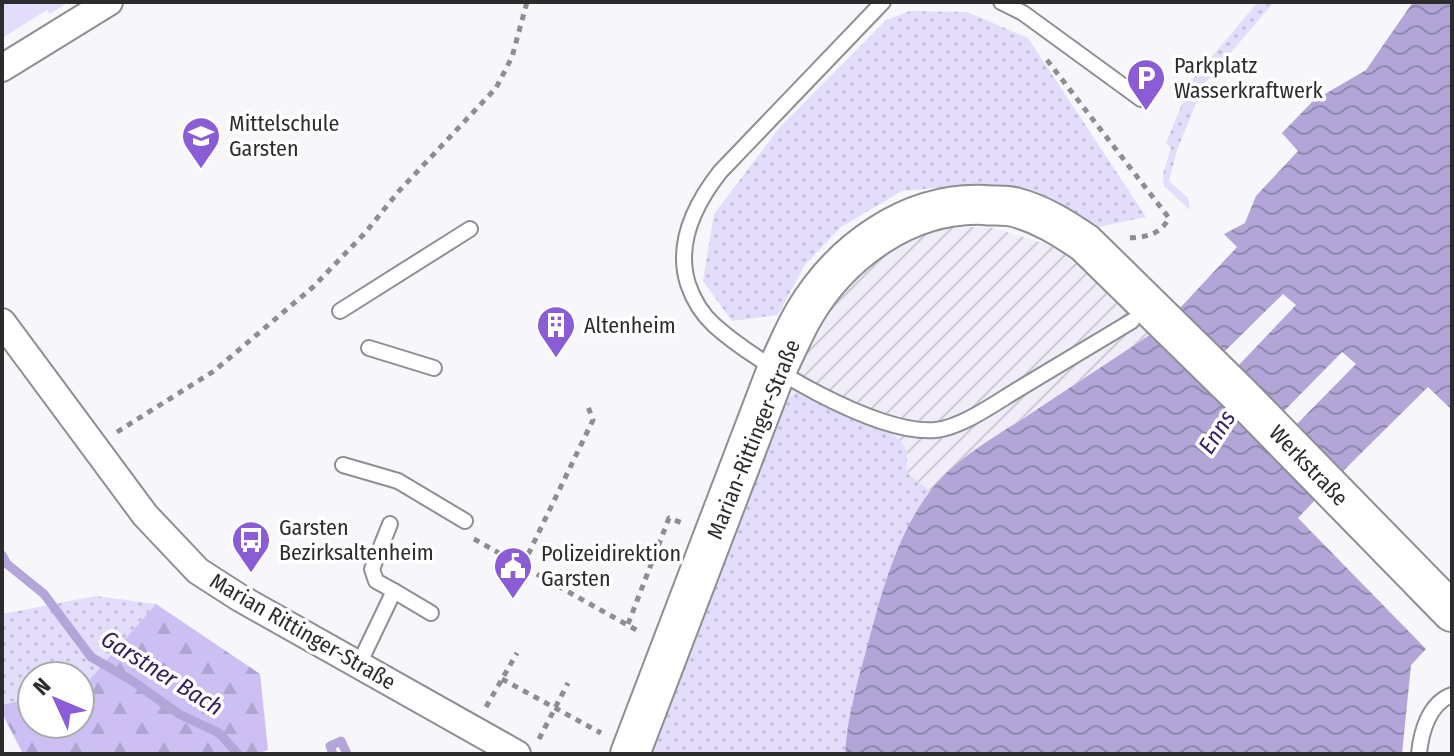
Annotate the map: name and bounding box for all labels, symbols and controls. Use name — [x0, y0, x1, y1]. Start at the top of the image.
place label: Parkplatz Wasserkraftwerk — [1174, 52, 1323, 104]
parking icon: Parkplatz Wasserkraftwerk — [1125, 57, 1167, 112]
place label: Mittelschule Garsten — [229, 110, 339, 162]
school or university icon: Mittelschule Garsten — [180, 115, 222, 170]
building icon: Altenheim — [535, 304, 577, 359]
place label: Altenheim — [584, 312, 676, 339]
street label: Marian-Rittinger-Straße — [701, 335, 806, 543]
water label: Enns — [1193, 405, 1241, 459]
street label: Werkstraße — [1264, 419, 1354, 511]
place label: Garsten Bezirksaltenheim — [279, 514, 434, 566]
bus stop icon: Garsten Bezirksaltenheim — [230, 519, 272, 574]
place label: Polizeidirektion Garsten — [541, 540, 681, 592]
public building icon: Polizeidirektion Garsten — [492, 545, 534, 600]
street label: Marian Rittinger-Straße — [205, 567, 400, 696]
water label: Garstner Bach — [96, 624, 228, 722]
north arrow — [16, 660, 96, 740]
text: N — [28, 672, 56, 701]

